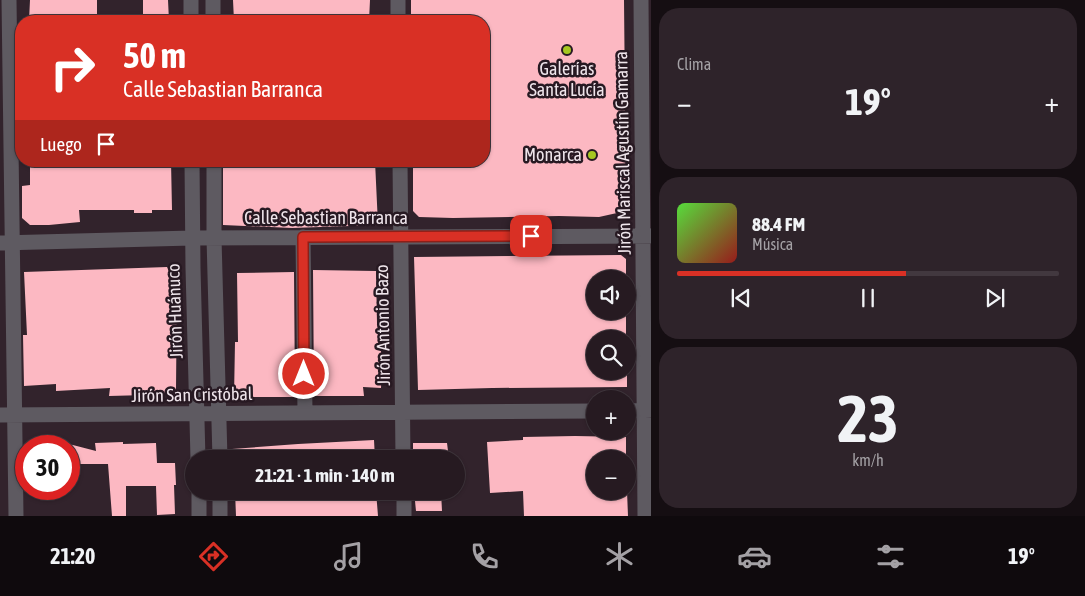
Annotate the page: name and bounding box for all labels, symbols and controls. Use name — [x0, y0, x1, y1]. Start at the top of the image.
icon: right — [40, 35, 105, 100]
text: 50 m — [123, 35, 186, 75]
marker: Galerías Santa Lucía — [561, 44, 573, 56]
street label: Jirón Mariscal Agustín Gamarra — [610, 51, 635, 255]
text: Clima — [677, 55, 711, 73]
place label: Galerías Santa Lucía — [529, 58, 605, 100]
text: Calle Sebastian Barranca — [123, 76, 323, 102]
text: 19° — [845, 80, 891, 123]
text: − — [677, 86, 692, 118]
text: + — [1044, 86, 1059, 118]
icon: arrive — [92, 130, 120, 158]
text: Luego — [40, 133, 82, 155]
place label: Monarca — [524, 144, 582, 165]
marker: Monarca — [586, 149, 598, 161]
street label: Calle Sebastian Barranca — [244, 207, 408, 228]
text: 88.4 FM — [752, 213, 805, 235]
pin — [510, 215, 552, 257]
icon: arrive — [517, 222, 545, 250]
text: Música — [752, 235, 793, 253]
street label: Jirón Huánuco — [162, 263, 187, 359]
street label: Jirón Antonio Bazo — [371, 264, 394, 386]
map controls — [586, 270, 636, 500]
button: sound — [586, 270, 636, 320]
icon: previous — [727, 284, 755, 312]
icon: pause — [854, 284, 882, 312]
icon: next — [981, 284, 1009, 312]
button: search — [586, 330, 636, 380]
position arrow — [277, 347, 329, 399]
text: 23 — [837, 381, 899, 456]
street label: Jirón San Cristóbal — [131, 383, 253, 406]
button: + — [586, 390, 636, 440]
speed limit sign: 30 — [15, 435, 80, 500]
button: − — [586, 450, 636, 500]
text: km/h — [852, 451, 884, 469]
text: 21:21 · 1 min · 140 m — [255, 464, 395, 486]
icon: directions — [196, 539, 231, 574]
icon: music — [331, 539, 366, 574]
icon: phone — [467, 539, 502, 574]
icon: climate — [602, 539, 637, 574]
icon: car — [737, 539, 772, 574]
icon: filters — [873, 539, 908, 574]
text: 21:20 — [50, 543, 95, 569]
text: 19° — [1008, 543, 1035, 569]

